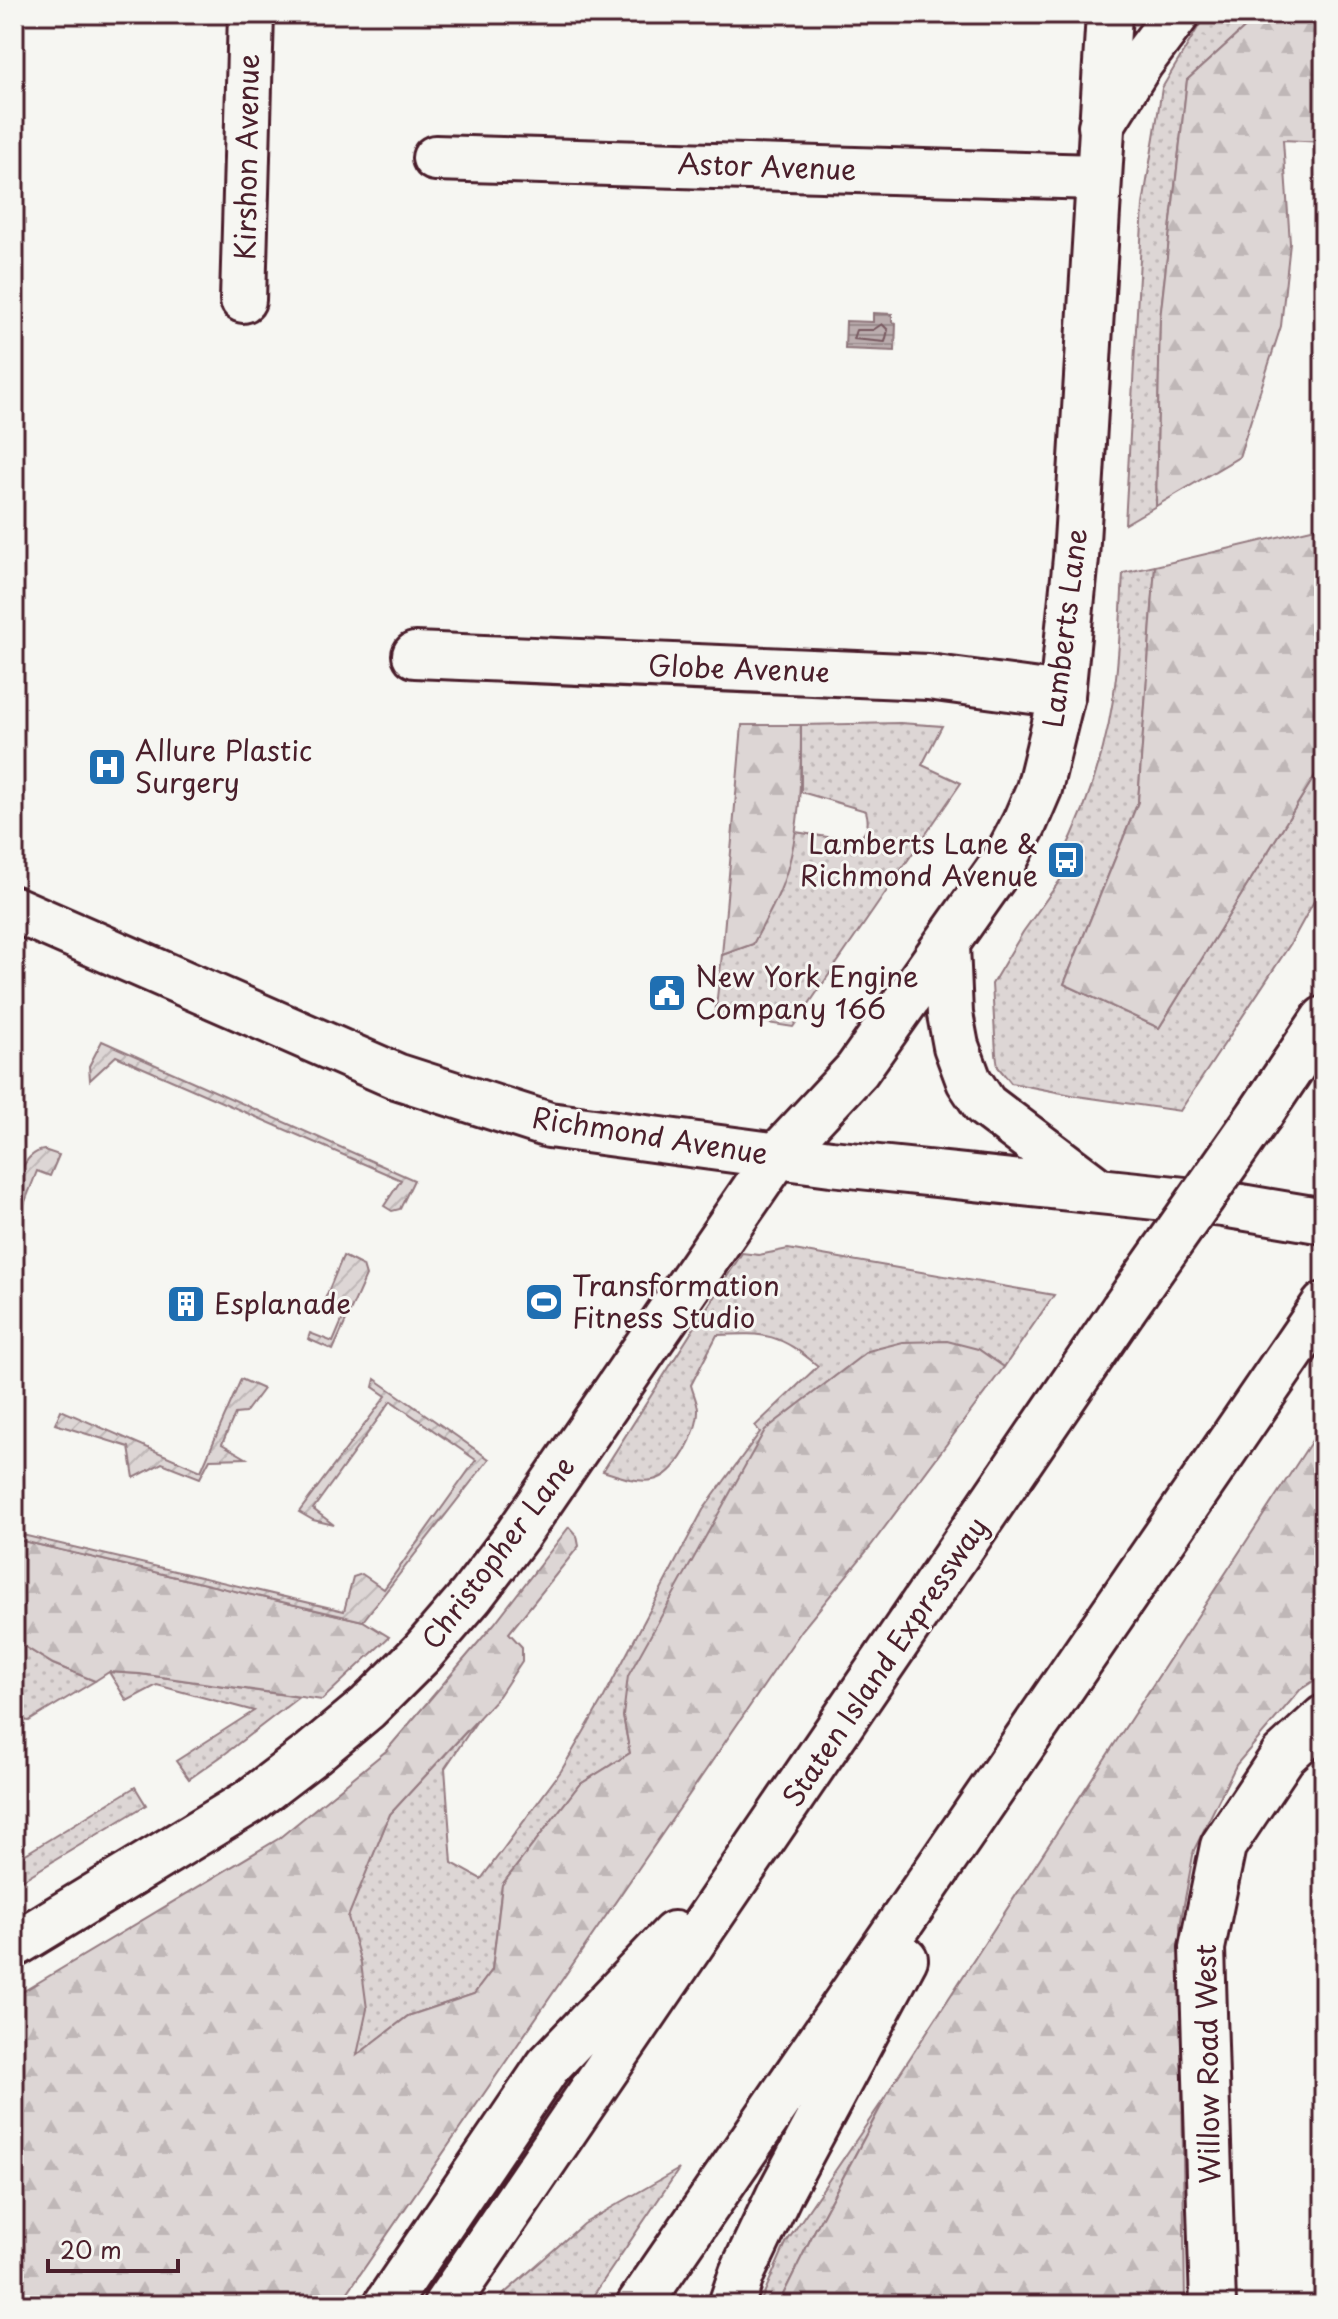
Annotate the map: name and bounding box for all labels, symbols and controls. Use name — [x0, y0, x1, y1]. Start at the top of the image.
street label: Kirshon Avenue — [222, 54, 269, 260]
street label: Astor Avenue — [677, 141, 857, 190]
street label: Lamberts Lane — [1030, 526, 1097, 730]
street label: Globe Avenue — [647, 643, 831, 692]
place label: Allure Plastic Surgery — [135, 728, 312, 803]
hospital icon: Allure Plastic Surgery — [86, 746, 128, 788]
place label: Lamberts Lane & Richmond Avenue — [800, 821, 1038, 896]
bus stop icon: Lamberts Lane & Richmond Avenue — [1045, 839, 1087, 881]
place label: New York Engine Company 166 — [695, 954, 919, 1029]
public building icon: New York Engine Company 166 — [646, 972, 688, 1014]
street label: Richmond Avenue — [529, 1095, 771, 1174]
place label: Transformation Fitness Studio — [572, 1263, 780, 1338]
place label: Esplanade — [214, 1281, 351, 1324]
sports icon: Transformation Fitness Studio — [523, 1281, 565, 1323]
building icon: Esplanade — [165, 1283, 207, 1325]
street label: Christopher Lane — [410, 1446, 584, 1658]
street label: Staten Island Expressway — [770, 1508, 997, 1815]
street label: Willow Road West — [1183, 1944, 1230, 2184]
scale bar — [48, 2223, 178, 2273]
text: 20 m — [60, 2231, 122, 2267]

